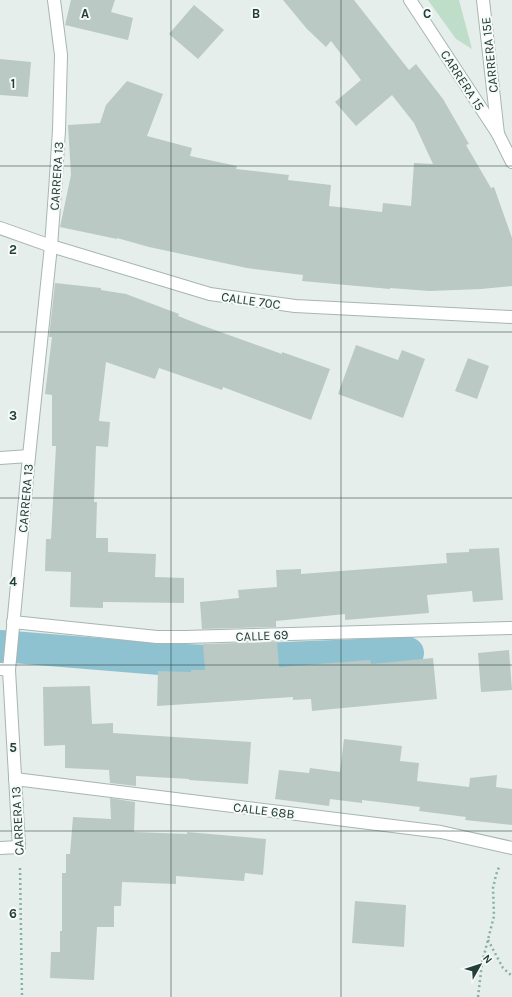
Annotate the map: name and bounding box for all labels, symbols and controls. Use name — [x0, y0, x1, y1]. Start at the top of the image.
text: A — [81, 6, 89, 21]
text: B — [252, 6, 260, 21]
text: C — [423, 6, 431, 21]
street label: CARRERA 15E — [478, 16, 501, 94]
street label: CARRERA 15 — [438, 47, 488, 113]
text: 1 — [11, 76, 15, 91]
street label: CARRERA 13 — [47, 141, 66, 211]
text: 2 — [9, 242, 17, 257]
street label: CALLE 70C — [220, 289, 282, 312]
text: 3 — [9, 408, 17, 423]
street label: CARRERA 13 — [15, 463, 36, 533]
text: 4 — [9, 574, 17, 589]
street label: CALLE 69 — [235, 627, 289, 644]
text: 5 — [9, 740, 17, 755]
street label: CARRERA 13 — [8, 786, 27, 856]
street label: CALLE 68B — [233, 799, 295, 822]
text: 6 — [9, 906, 17, 921]
north arrow — [460, 945, 500, 985]
text: N — [480, 952, 495, 966]

